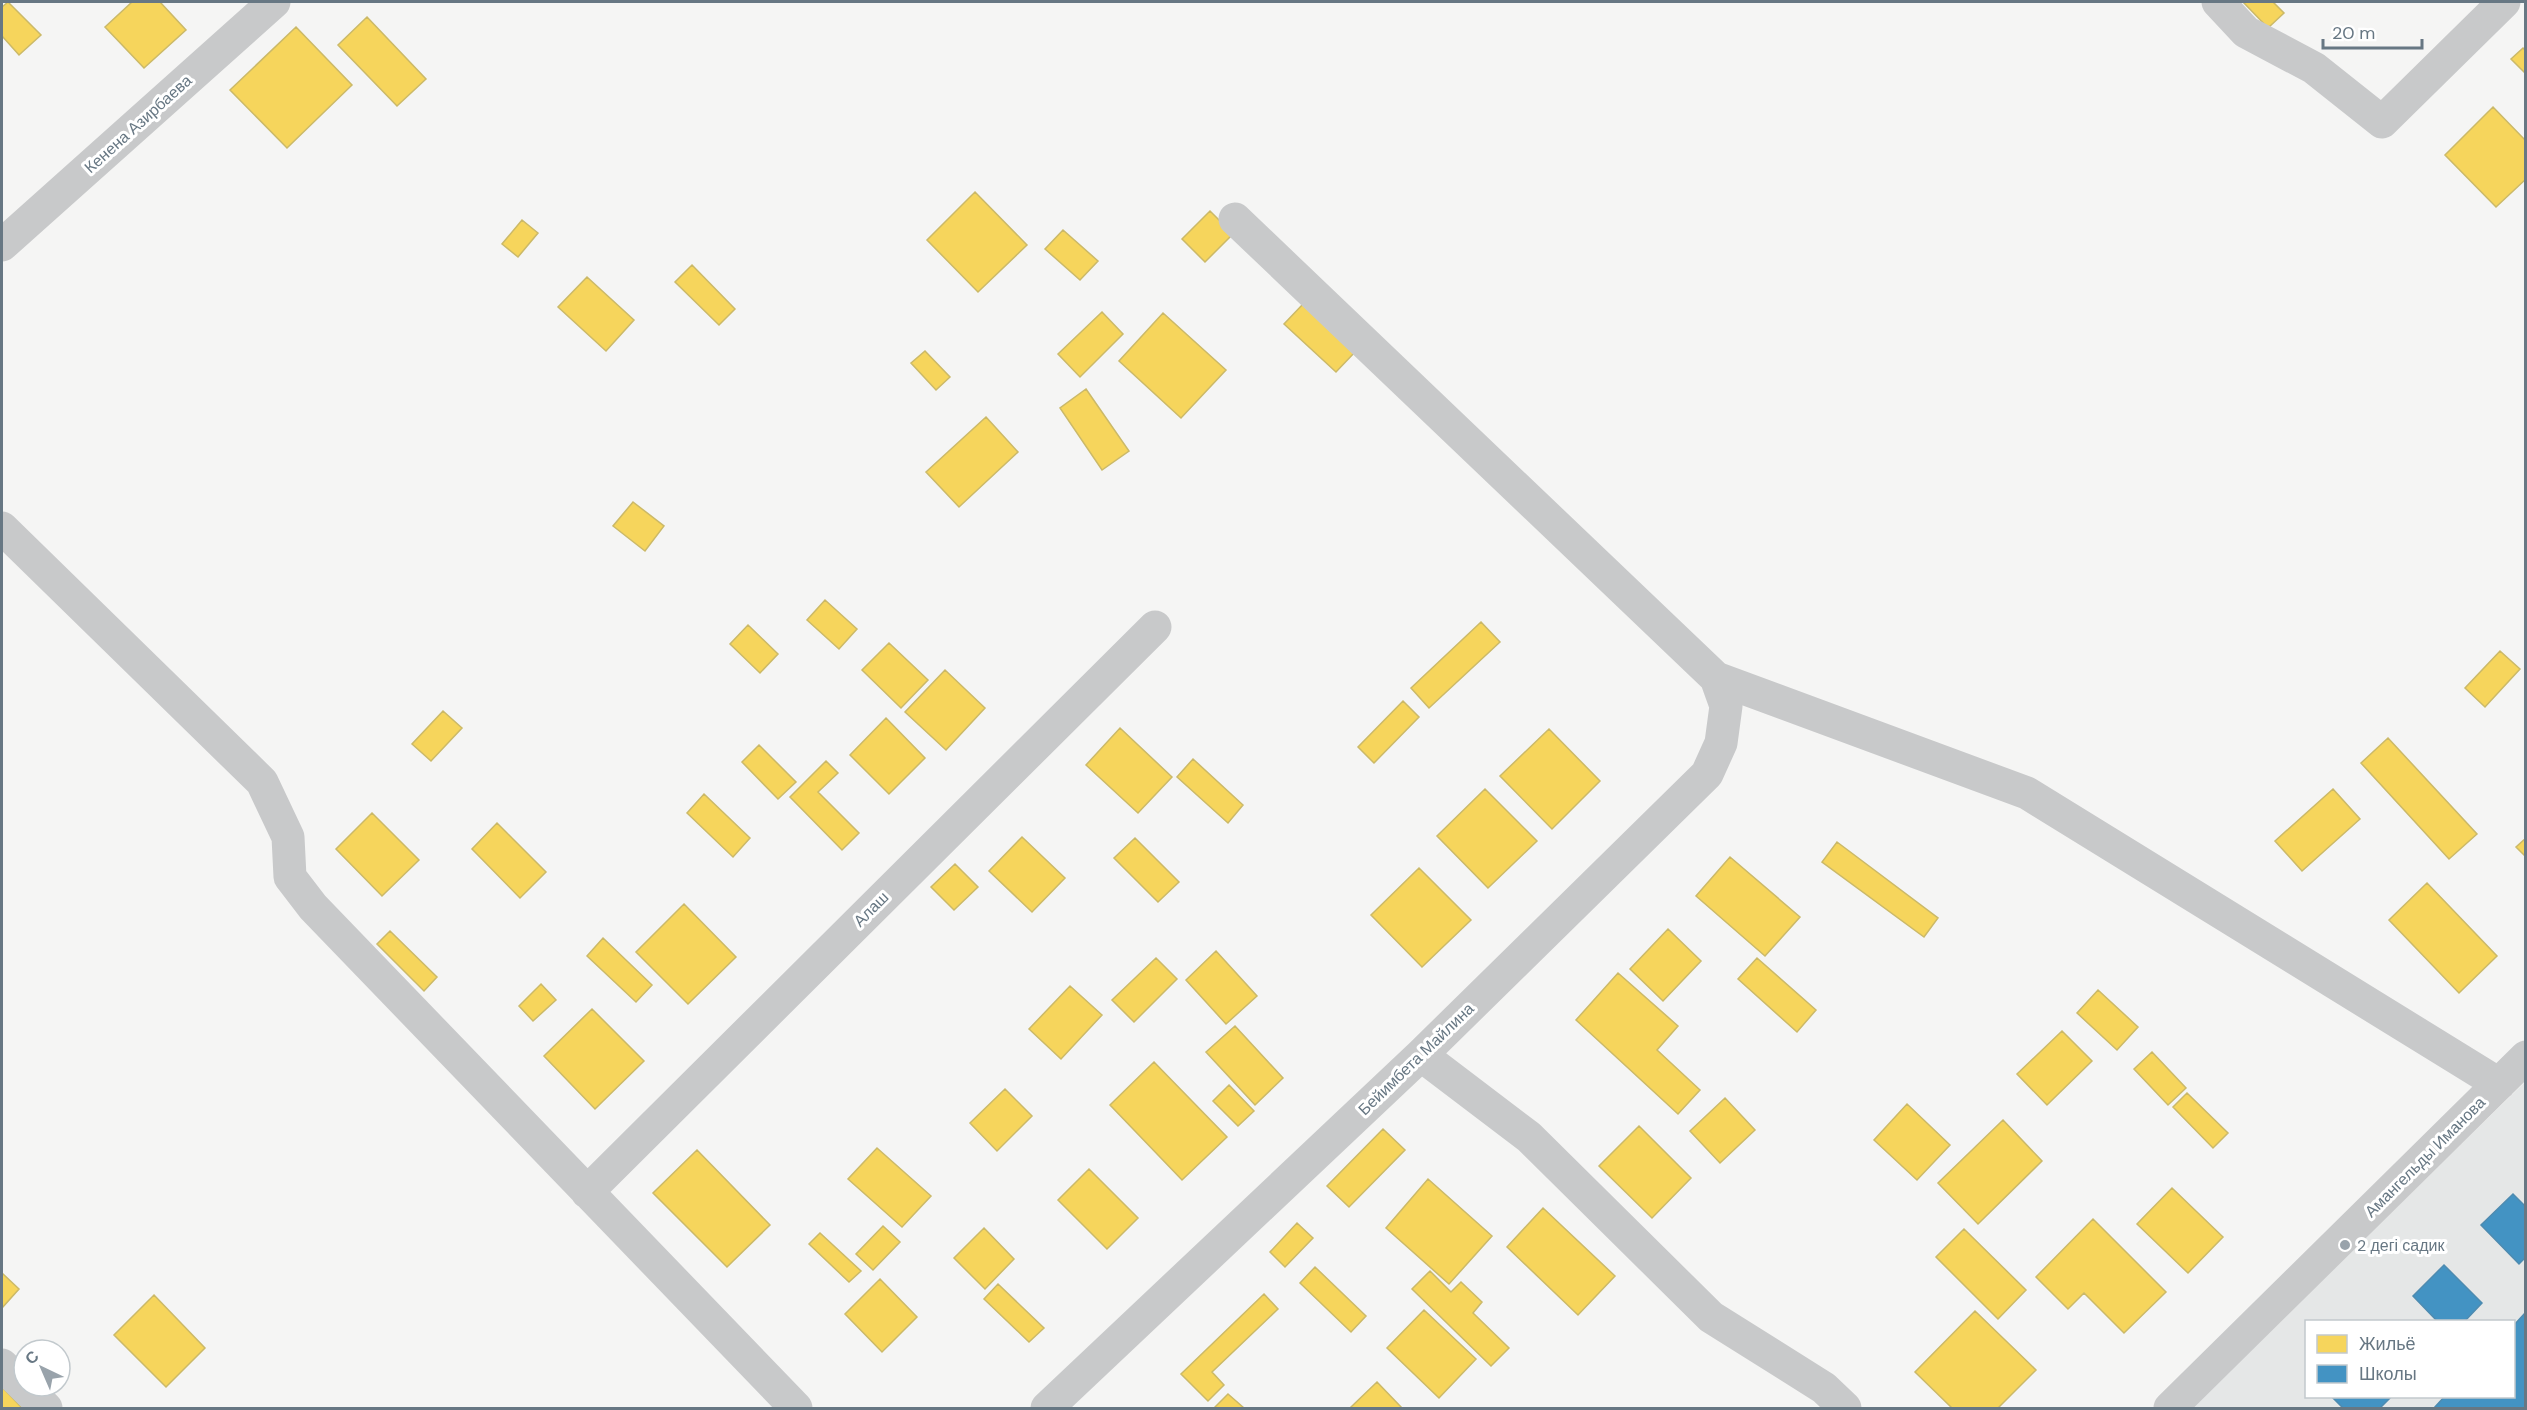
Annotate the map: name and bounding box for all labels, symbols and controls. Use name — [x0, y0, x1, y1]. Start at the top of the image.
scale bar — [2323, 12, 2422, 50]
text: 20 m — [2332, 21, 2375, 45]
street label: Кенена Азирбаева — [80, 70, 196, 178]
street label: Алаш — [849, 887, 893, 931]
street label: Бейимбета Майлина — [1354, 998, 1478, 1120]
street label: Амангельды Иманова — [2360, 1092, 2490, 1222]
place label: 2 дегі садик — [2357, 1235, 2446, 1256]
marker: 2 дегі садик — [2338, 1238, 2352, 1252]
legend — [2305, 1320, 2515, 1398]
text: Жильё — [2359, 1332, 2416, 1356]
north arrow — [12, 1338, 72, 1398]
text: С — [20, 1346, 44, 1369]
text: Школы — [2359, 1362, 2417, 1386]

